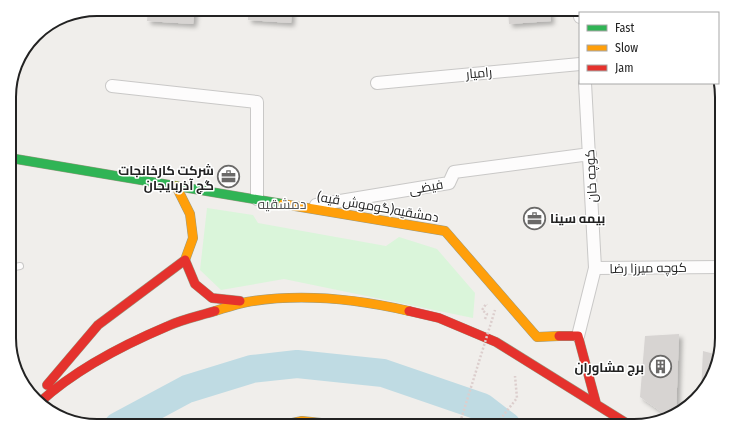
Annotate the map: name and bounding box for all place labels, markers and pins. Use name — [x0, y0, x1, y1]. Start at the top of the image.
place label: شرکت کارخانجات گچ آذربایجان — [118, 163, 214, 194]
office icon: شرکت کارخانجات گچ آذربایجان — [216, 164, 242, 190]
office icon: بیمه سینا — [521, 205, 547, 231]
place label: بیمه سینا — [550, 211, 605, 226]
building icon: برج مشاوران — [647, 354, 673, 380]
place label: برج مشاوران — [574, 360, 644, 376]

